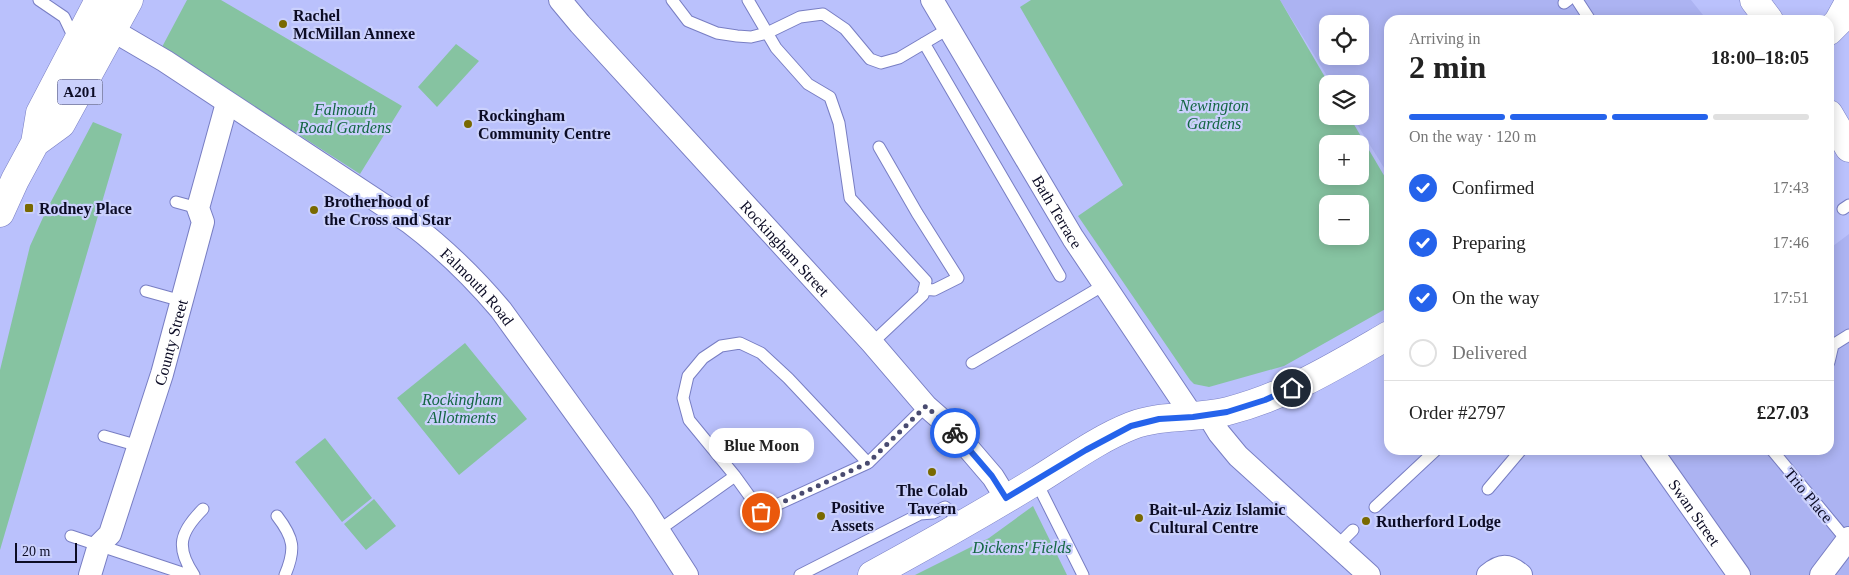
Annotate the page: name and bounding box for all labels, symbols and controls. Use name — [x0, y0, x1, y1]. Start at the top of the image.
place label: Rachel McMillan Annexe — [293, 7, 415, 42]
map controls — [1319, 15, 1369, 245]
button: locate — [1319, 15, 1369, 65]
marker: Rachel McMillan Annexe — [277, 18, 289, 30]
text: Arriving in — [1409, 30, 1481, 47]
text: 18:00–18:05 — [1711, 47, 1809, 68]
text: 2 min — [1409, 49, 1486, 85]
button: layers — [1319, 75, 1369, 125]
road number: A201 — [58, 80, 102, 104]
park label: Newington Gardens — [1178, 97, 1249, 132]
park label: Falmouth Road Gardens — [298, 101, 391, 136]
place label: Rockingham Community Centre — [478, 107, 611, 143]
marker: Rockingham Community Centre — [462, 118, 474, 130]
text: On the way · 120 m — [1409, 128, 1537, 145]
button: + — [1319, 135, 1369, 185]
street label: Bath Terrace — [1029, 172, 1085, 252]
icon: check — [1409, 174, 1437, 202]
text: Confirmed — [1452, 177, 1534, 198]
text: 17:43 — [1773, 179, 1809, 196]
place label: Brotherhood of the Cross and Star — [324, 193, 451, 228]
button: − — [1319, 195, 1369, 245]
street label: Rockingham Street — [737, 197, 833, 300]
place label: Rodney Place — [39, 200, 132, 218]
marker: Rodney Place — [23, 202, 35, 214]
marker: Brotherhood of the Cross and Star — [308, 204, 320, 216]
icon: check — [1409, 229, 1437, 257]
text: Preparing — [1452, 232, 1526, 253]
text: 17:46 — [1773, 234, 1809, 251]
street label: Falmouth Road — [437, 245, 517, 328]
icon: check — [1409, 284, 1437, 312]
text: On the way — [1452, 287, 1540, 308]
text: 17:51 — [1773, 289, 1809, 306]
street label: County Street — [151, 297, 191, 388]
text: Delivered — [1452, 342, 1527, 363]
pin — [1271, 367, 1313, 409]
icon: home — [1278, 374, 1306, 402]
park label: Rockingham Allotments — [421, 391, 502, 426]
text: Order #2797 — [1409, 402, 1506, 423]
text: £27.03 — [1757, 402, 1809, 423]
courier — [930, 408, 980, 458]
icon: bike — [941, 419, 969, 447]
callout: Blue Moon — [708, 427, 814, 462]
text: Blue Moon — [724, 437, 799, 454]
street label: Trio Place — [1781, 465, 1836, 526]
marker: The Colab Tavern — [926, 466, 938, 478]
street label: Swan Street — [1665, 476, 1724, 549]
place label: The Colab Tavern — [896, 482, 968, 517]
pin — [740, 491, 782, 533]
icon: bag — [747, 498, 775, 526]
place label: Positive Assets — [831, 499, 884, 534]
place label: Bait-ul-Aziz Islamic Cultural Centre — [1149, 501, 1285, 536]
marker: Positive Assets — [815, 510, 827, 522]
marker: Bait-ul-Aziz Islamic Cultural Centre — [1133, 512, 1145, 524]
place label: Rutherford Lodge — [1376, 513, 1501, 531]
marker: Rutherford Lodge — [1360, 515, 1372, 527]
park label: Dickens' Fields — [972, 539, 1071, 556]
scale bar — [15, 540, 78, 563]
text: 20 m — [22, 544, 50, 559]

